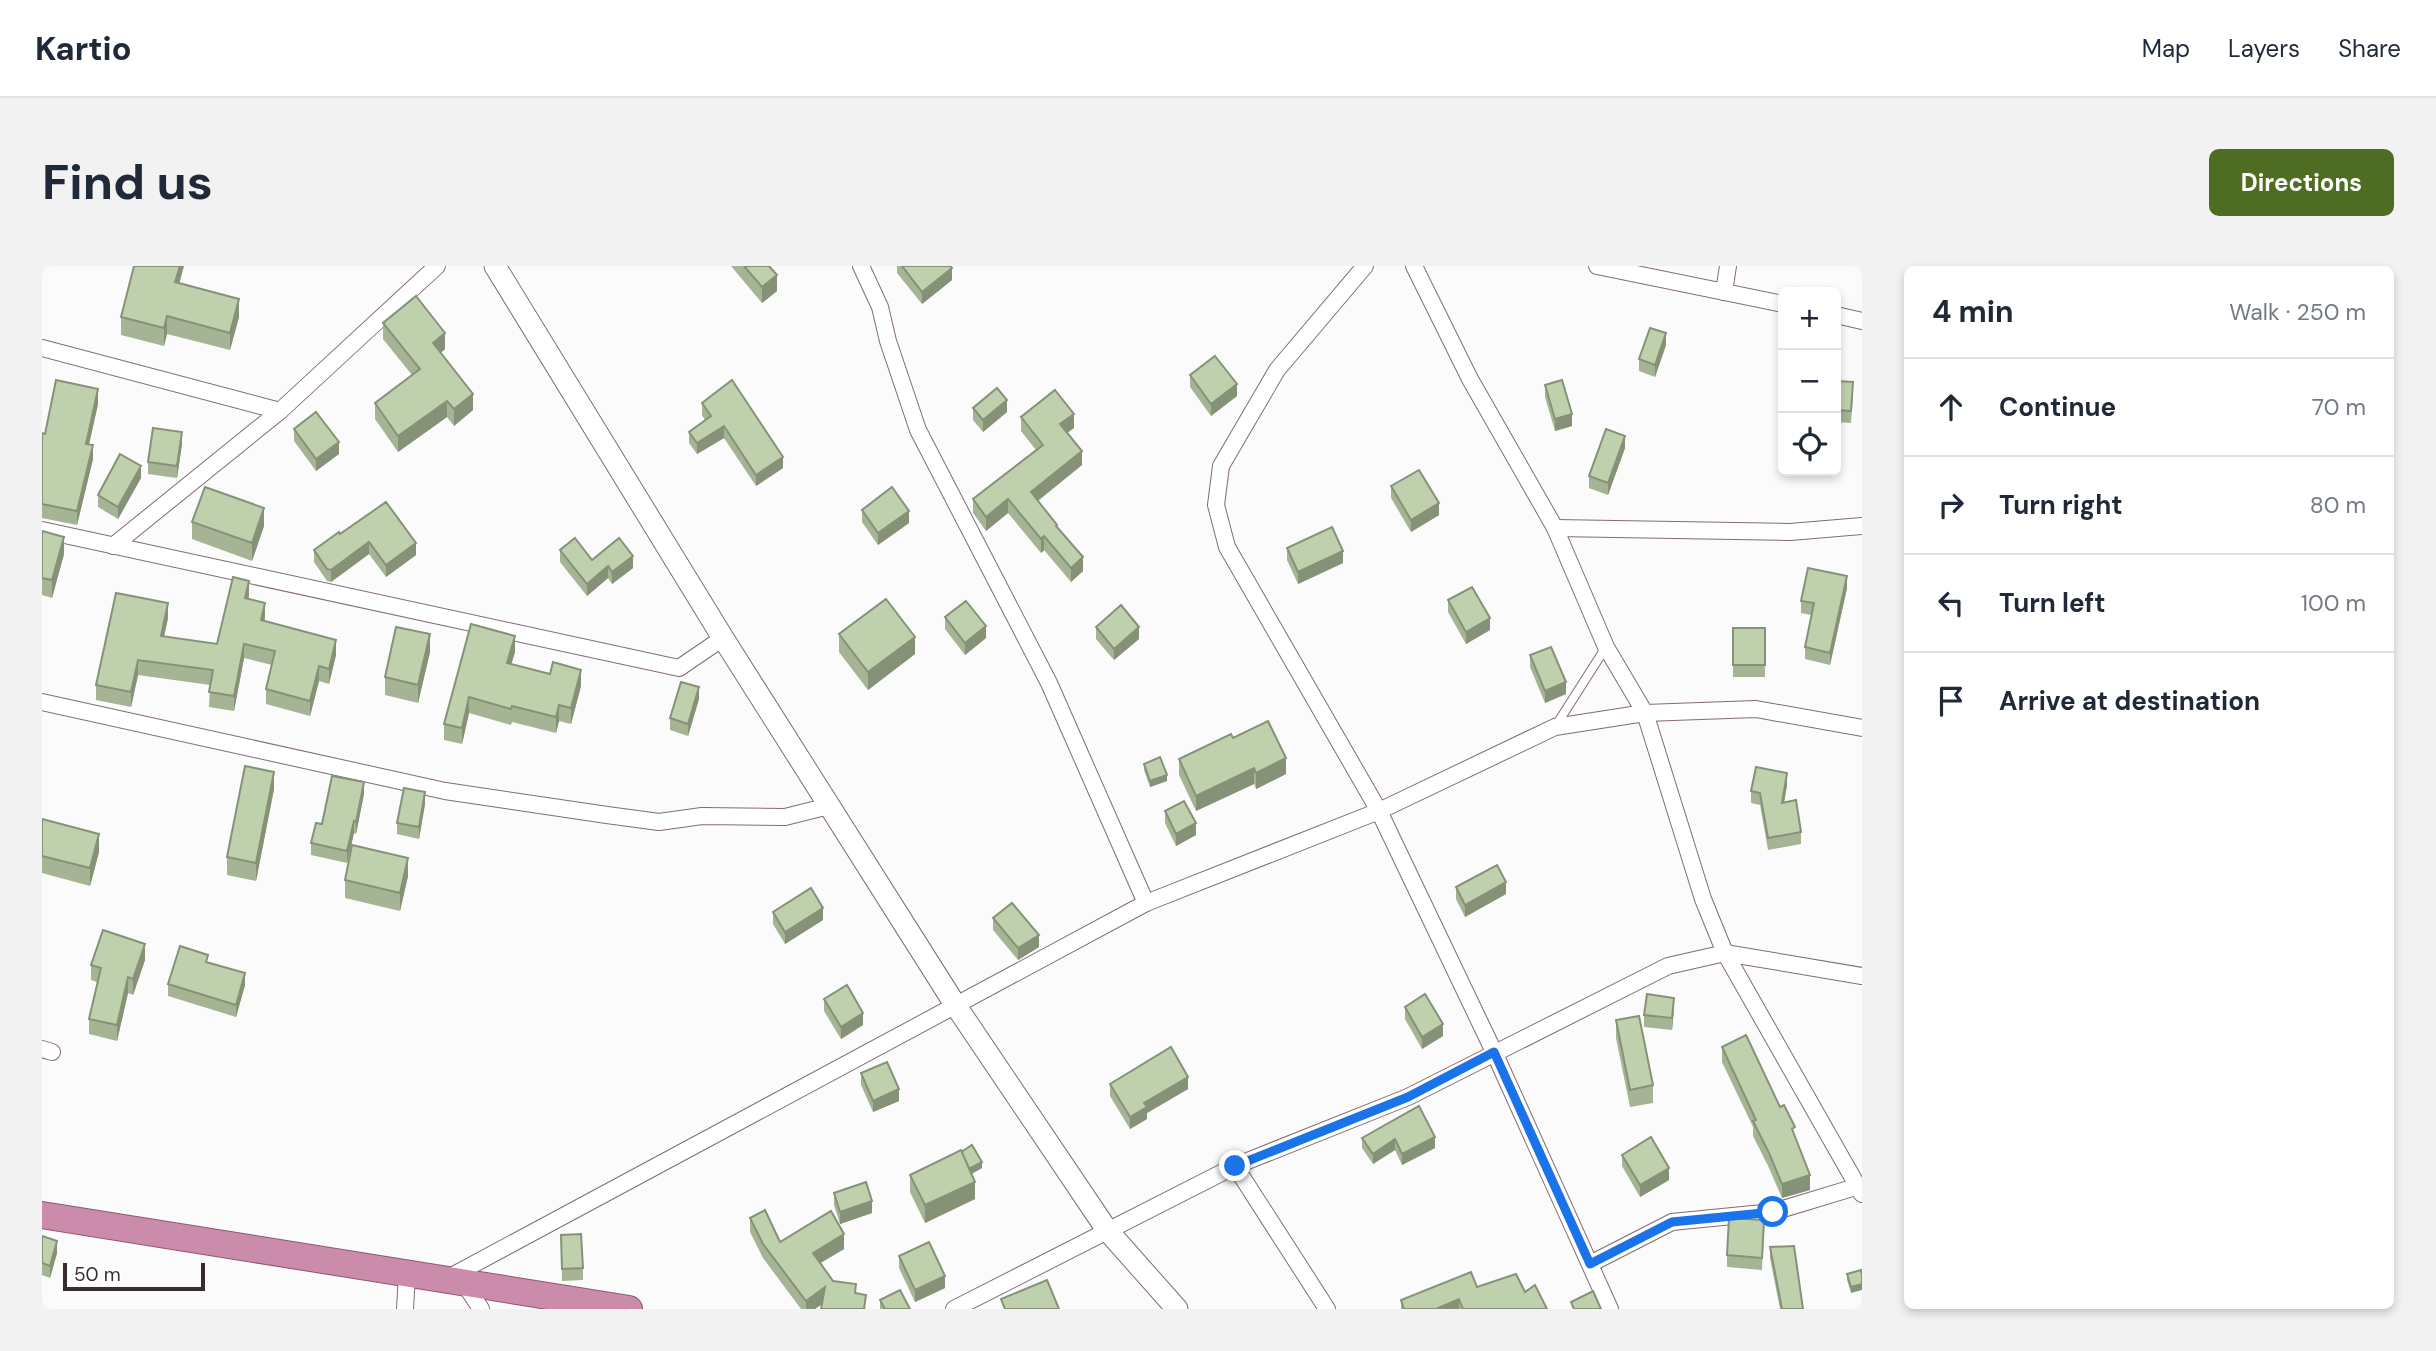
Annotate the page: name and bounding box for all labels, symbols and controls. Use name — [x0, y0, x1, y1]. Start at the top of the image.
text: Kartio — [35, 27, 132, 70]
text: Map — [2142, 33, 2190, 64]
text: Layers — [2228, 33, 2300, 64]
text: Share — [2338, 33, 2401, 64]
button: Directions — [2209, 149, 2394, 216]
text: Find us — [42, 150, 213, 214]
map controls — [1778, 287, 1841, 476]
button: + — [1778, 287, 1841, 350]
text: 4 min — [1932, 292, 2014, 331]
text: Walk · 250 m — [2229, 297, 2366, 327]
button: − — [1778, 350, 1841, 413]
icon: ahead — [1932, 388, 1970, 426]
text: Continue — [1999, 390, 2116, 424]
text: 70 m — [2312, 392, 2366, 422]
button: locate — [1778, 413, 1841, 476]
icon: right — [1932, 486, 1970, 524]
text: Turn right — [1999, 488, 2123, 522]
text: 80 m — [2310, 490, 2366, 520]
icon: left — [1932, 584, 1970, 622]
text: Turn left — [1999, 586, 2106, 620]
text: 100 m — [2301, 588, 2366, 618]
icon: arrive — [1932, 682, 1970, 720]
text: Arrive at destination — [1999, 684, 2260, 718]
route end — [1219, 1150, 1250, 1181]
route start — [1757, 1196, 1788, 1227]
scale bar — [63, 1260, 205, 1292]
text: 50 m — [74, 1262, 121, 1287]

